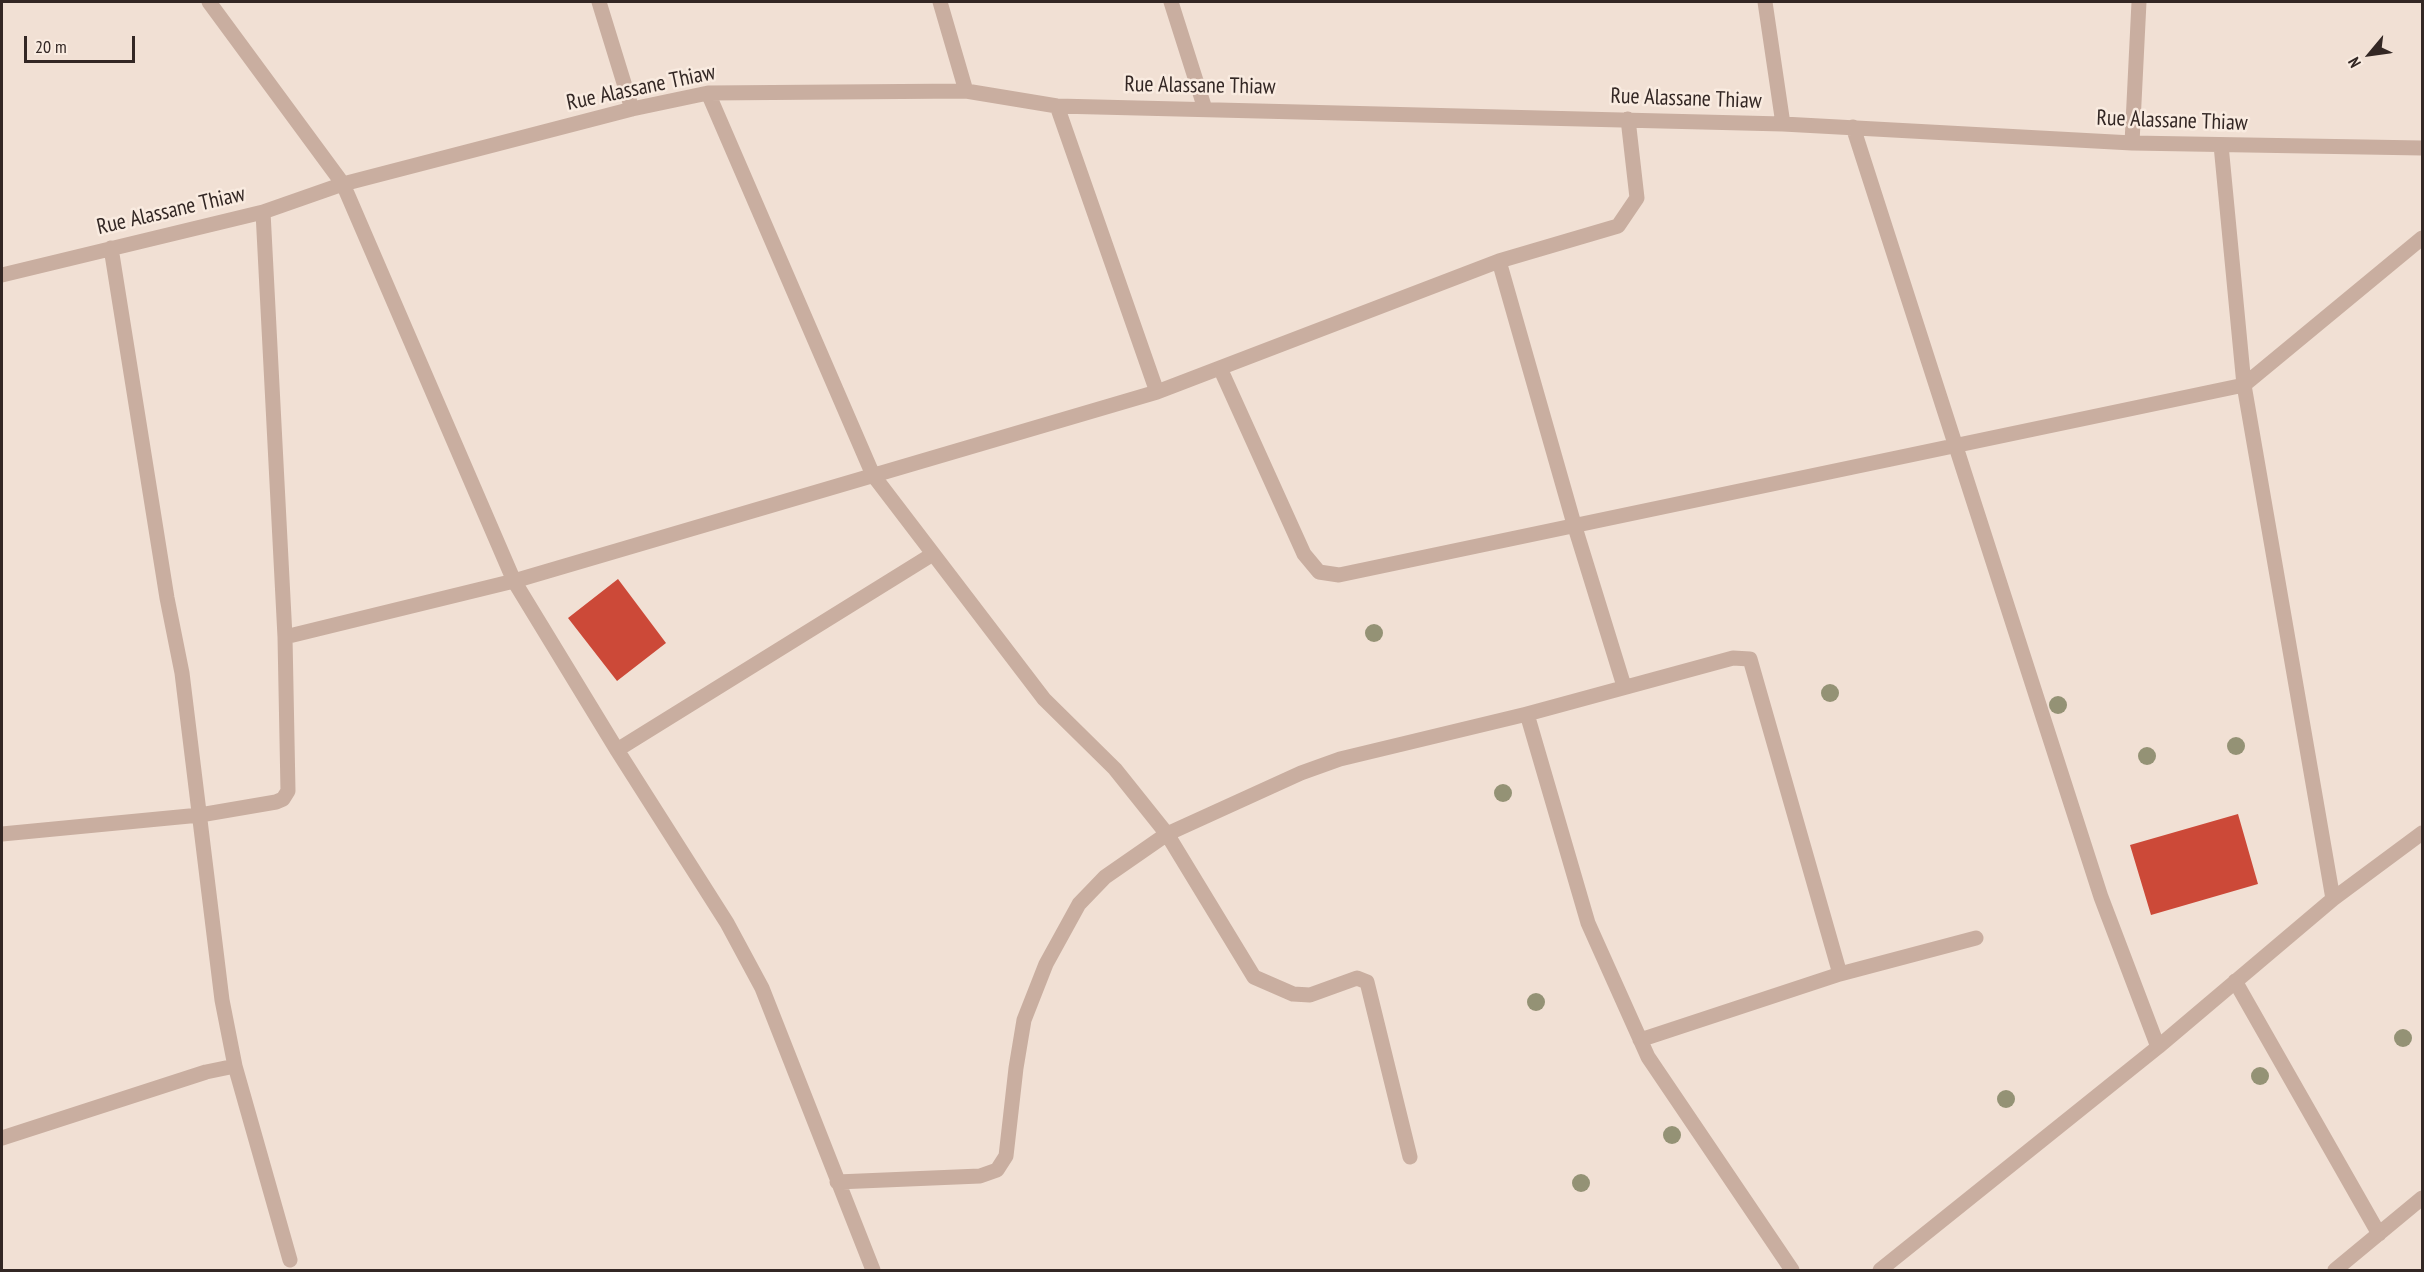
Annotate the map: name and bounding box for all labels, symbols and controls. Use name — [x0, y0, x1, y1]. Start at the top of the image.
scale bar — [27, 24, 138, 62]
north arrow — [2340, 24, 2400, 84]
text: 20 m — [35, 35, 67, 58]
text: N — [2343, 54, 2365, 71]
street label: Rue Alassane Thiaw — [564, 59, 718, 117]
street label: Rue Alassane Thiaw — [1124, 71, 1276, 101]
street label: Rue Alassane Thiaw — [1610, 83, 1762, 115]
street label: Rue Alassane Thiaw — [2096, 105, 2248, 137]
street label: Rue Alassane Thiaw — [94, 181, 248, 241]

